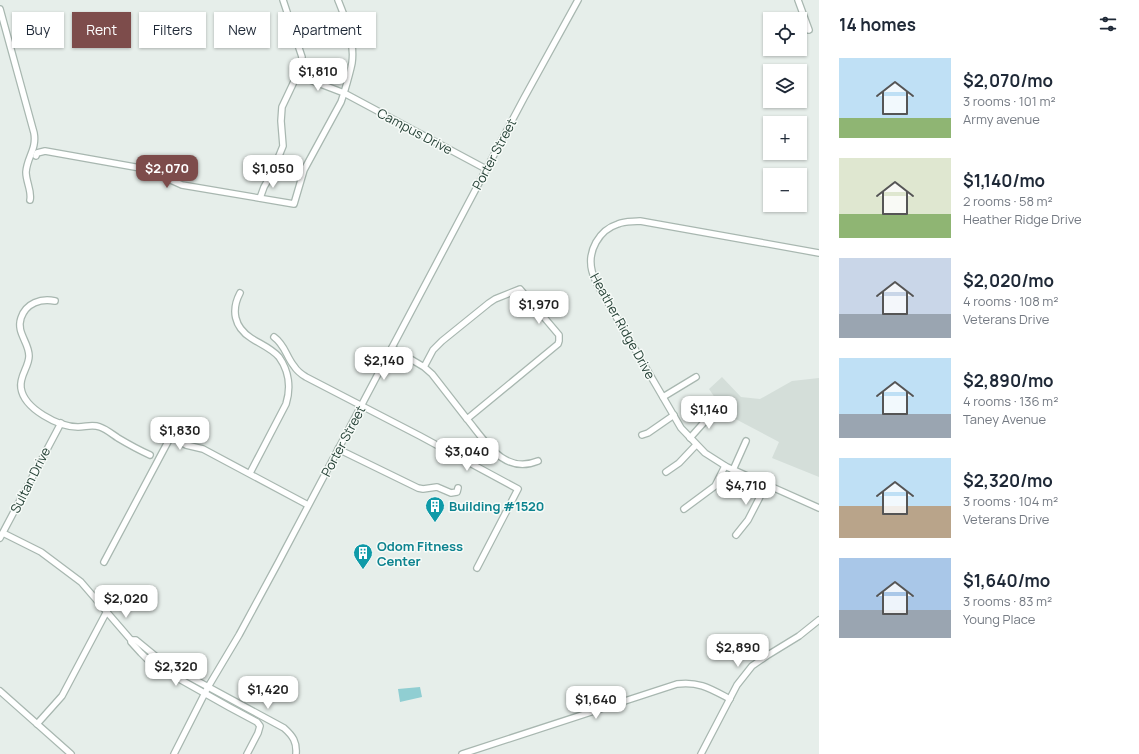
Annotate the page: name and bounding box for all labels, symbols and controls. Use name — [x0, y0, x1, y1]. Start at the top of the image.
chip: Buy — [12, 12, 64, 48]
chip: Rent — [72, 12, 131, 48]
chip: Filters — [139, 12, 206, 48]
chip: New — [214, 12, 270, 48]
chip: Apartment — [278, 12, 376, 48]
map controls — [763, 12, 807, 212]
button: locate — [763, 12, 807, 56]
text: 14 homes — [839, 13, 916, 36]
icon: filters — [1097, 13, 1119, 35]
pin: $1,810 — [285, 58, 351, 92]
text: $1,810 — [298, 62, 338, 80]
button: layers — [763, 64, 807, 108]
text: $2,070/mo — [963, 69, 1053, 92]
icon: home — [871, 74, 919, 122]
text: 3 rooms · 101 m² — [963, 92, 1056, 110]
street label: Campus Drive — [374, 104, 456, 159]
text: Army avenue — [963, 110, 1040, 128]
street label: Porter Street — [468, 115, 520, 193]
button: + — [763, 116, 807, 160]
pin: $2,070 — [134, 155, 200, 189]
pin: $1,050 — [240, 155, 306, 189]
text: $2,070 — [145, 159, 189, 177]
text: $1,050 — [252, 159, 294, 177]
button: − — [763, 168, 807, 212]
text: $1,140/mo — [963, 169, 1045, 192]
icon: home — [871, 174, 919, 222]
text: 2 rooms · 58 m² — [963, 192, 1053, 210]
text: Heather Ridge Drive — [963, 210, 1082, 228]
text: $2,020/mo — [963, 269, 1054, 292]
street label: Heather Ridge Drive — [586, 270, 660, 383]
icon: home — [871, 274, 919, 322]
pin: $1,970 — [506, 291, 572, 325]
text: 4 rooms · 108 m² — [963, 292, 1059, 310]
text: $1,970 — [519, 295, 559, 313]
text: Veterans Drive — [963, 310, 1049, 328]
pin: $2,140 — [351, 347, 417, 381]
text: $2,140 — [364, 351, 404, 369]
text: $2,890/mo — [963, 369, 1054, 392]
icon: home — [871, 374, 919, 422]
text: 4 rooms · 136 m² — [963, 392, 1058, 410]
pin: $1,140 — [676, 396, 742, 430]
text: $1,140 — [690, 400, 728, 418]
street label: Porter Street — [317, 402, 369, 480]
text: Taney Avenue — [963, 410, 1046, 428]
pin: $1,830 — [147, 417, 213, 451]
text: $1,830 — [159, 421, 201, 439]
pin: $3,040 — [434, 438, 500, 472]
text: $3,040 — [445, 442, 489, 460]
street label: Sultan Drive — [6, 444, 55, 516]
text: $2,320/mo — [963, 469, 1053, 492]
pin: $4,710 — [713, 472, 779, 506]
icon: home — [871, 474, 919, 522]
text: $4,710 — [726, 476, 766, 494]
text: 3 rooms · 104 m² — [963, 492, 1058, 510]
building icon: Building #1520 — [424, 495, 446, 523]
place label: Building #1520 — [449, 497, 544, 515]
text: Veterans Drive — [963, 510, 1049, 528]
place label: Odom Fitness Center — [377, 537, 463, 570]
building icon: Odom Fitness Center — [352, 542, 374, 570]
text: $1,640/mo — [963, 569, 1050, 592]
icon: home — [871, 574, 919, 622]
pin: $2,020 — [93, 585, 159, 619]
text: $2,020 — [104, 589, 148, 607]
text: 3 rooms · 83 m² — [963, 592, 1052, 610]
text: Young Place — [963, 610, 1035, 628]
pin: $2,890 — [705, 634, 771, 668]
text: $2,890 — [716, 638, 760, 656]
pin: $2,320 — [143, 653, 209, 687]
text: $2,320 — [154, 657, 198, 675]
pin: $1,420 — [235, 676, 301, 710]
text: $1,420 — [247, 680, 289, 698]
pin: $1,640 — [563, 686, 629, 720]
text: $1,640 — [575, 690, 617, 708]

